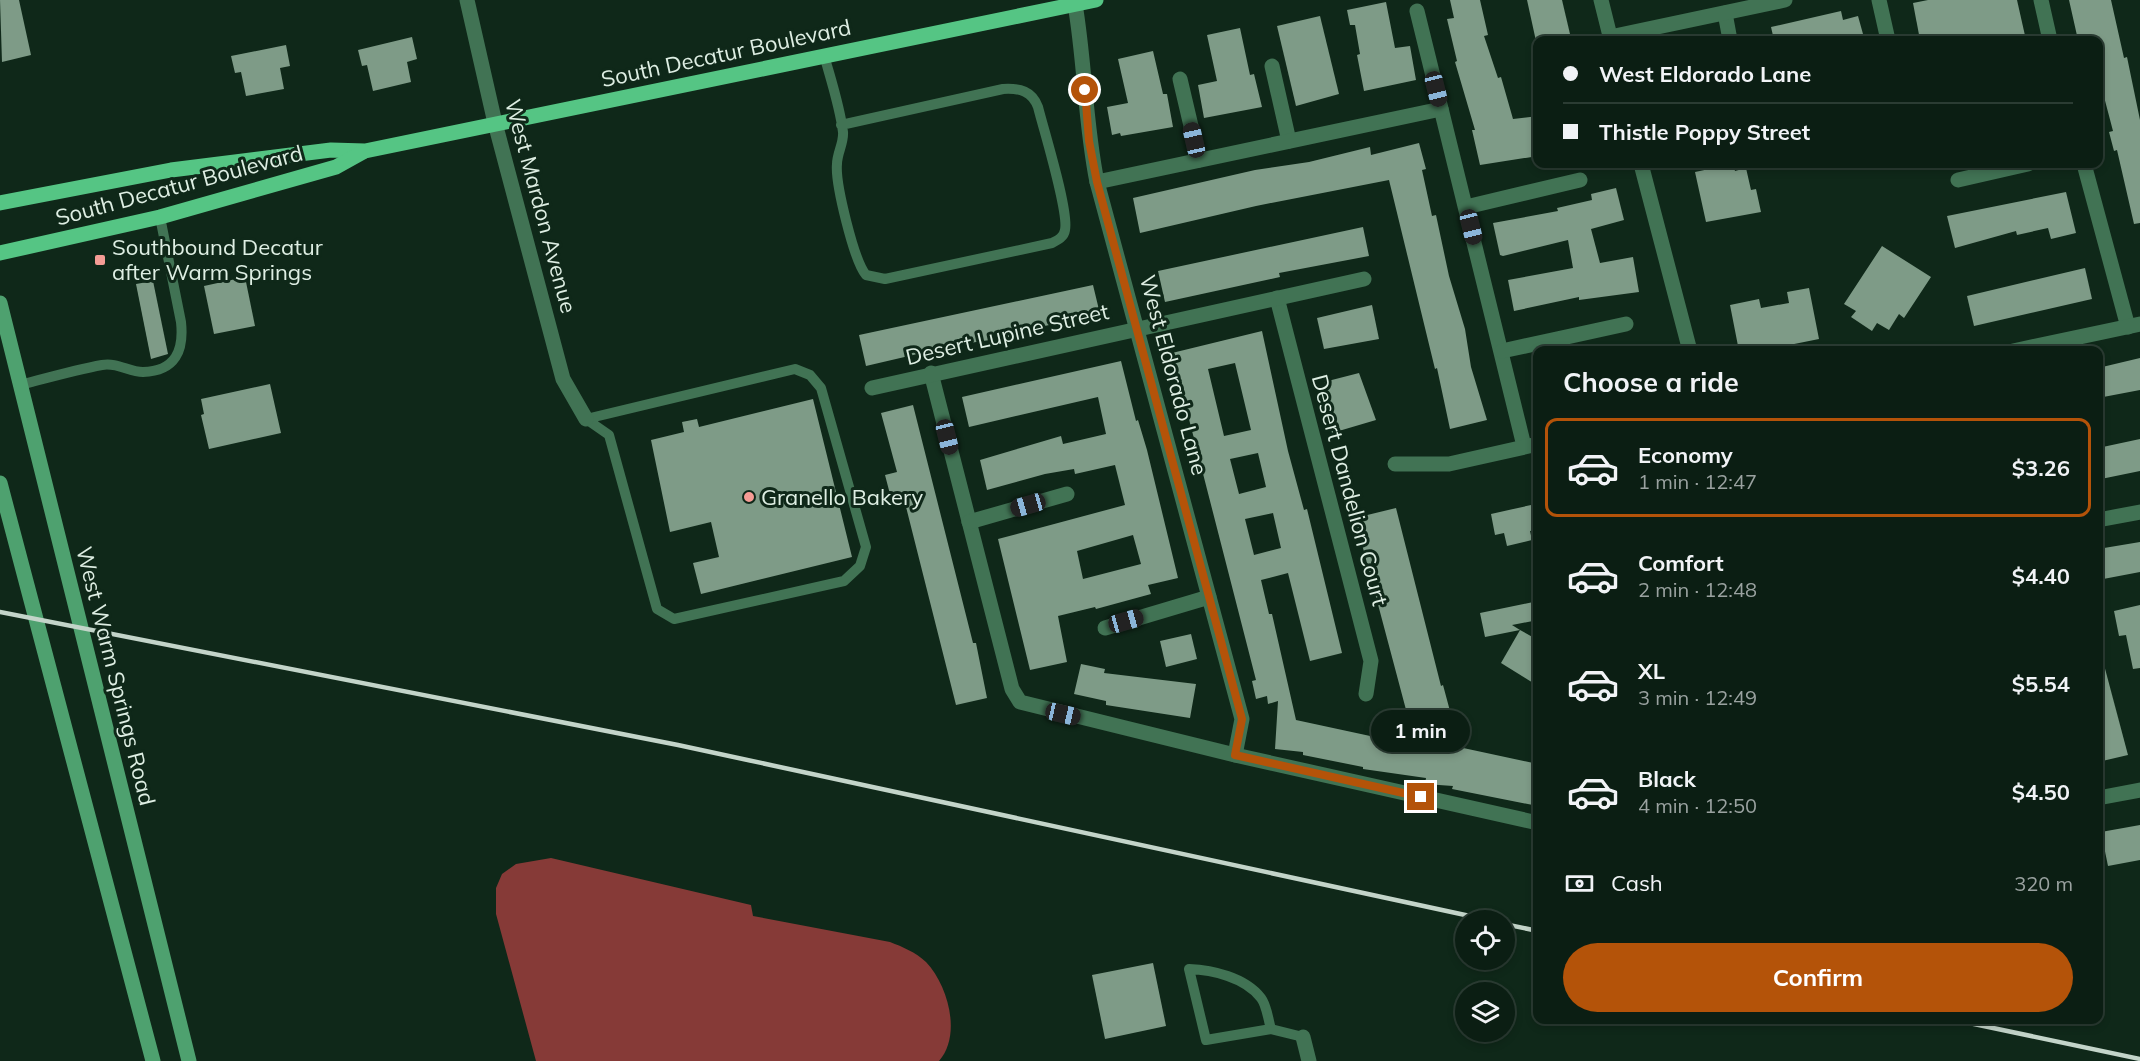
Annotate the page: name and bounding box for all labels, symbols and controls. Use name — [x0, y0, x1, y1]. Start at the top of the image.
street label: South Decatur Boulevard — [598, 13, 854, 93]
text: West Eldorado Lane — [1599, 60, 1811, 88]
car — [1423, 69, 1449, 109]
route start — [1071, 76, 1098, 103]
street label: West Mardon Avenue — [499, 96, 583, 316]
text: Thistle Poppy Street — [1599, 118, 1810, 146]
car — [1181, 120, 1207, 160]
street label: South Decatur Boulevard — [52, 139, 306, 231]
car — [1458, 207, 1484, 247]
place label: Southbound Decatur after Warm Springs — [112, 233, 323, 286]
marker: Southbound Decatur after Warm Springs — [93, 253, 107, 267]
street label: West Eldorado Lane — [1134, 272, 1214, 478]
street label: Desert Lupine Street — [903, 297, 1112, 371]
text: Choose a ride — [1563, 365, 1739, 399]
street label: Desert Dandelion Court — [1306, 371, 1394, 609]
car — [934, 417, 960, 457]
icon: car — [1566, 441, 1620, 495]
text: Economy — [1638, 441, 1733, 469]
text: $3.26 — [2012, 454, 2070, 482]
text: 1 min · 12:47 — [1638, 469, 1757, 494]
place label: Granello Bakery — [761, 483, 924, 511]
marker: Granello Bakery — [742, 490, 756, 504]
car — [1008, 491, 1048, 519]
street label: West Warm Springs Road — [70, 544, 162, 808]
icon: car — [1566, 549, 1620, 603]
text: Comfort — [1638, 549, 1724, 577]
text: $4.40 — [2012, 562, 2070, 590]
text: 2 min · 12:48 — [1638, 577, 1757, 602]
car — [1106, 607, 1146, 635]
icon: car — [1566, 657, 1620, 711]
text: XL — [1638, 657, 1665, 685]
text: $5.54 — [2012, 670, 2070, 698]
text: 3 min · 12:49 — [1638, 685, 1757, 710]
car — [1043, 701, 1083, 727]
callout: 1 min — [1372, 710, 1470, 752]
text: 1 min — [1394, 718, 1447, 743]
icon: car — [1566, 765, 1620, 819]
text: Black — [1638, 765, 1696, 793]
text: $4.50 — [2012, 778, 2070, 806]
route end — [1407, 783, 1434, 810]
text: 4 min · 12:50 — [1638, 793, 1757, 818]
icon: cash — [1563, 867, 1596, 900]
text: Cash — [1611, 869, 1663, 897]
text: 320 m — [2014, 871, 2073, 896]
map controls — [1455, 910, 1515, 1042]
button: locate — [1455, 910, 1515, 970]
button: Confirm — [1563, 943, 2073, 1012]
button: layers — [1455, 982, 1515, 1042]

